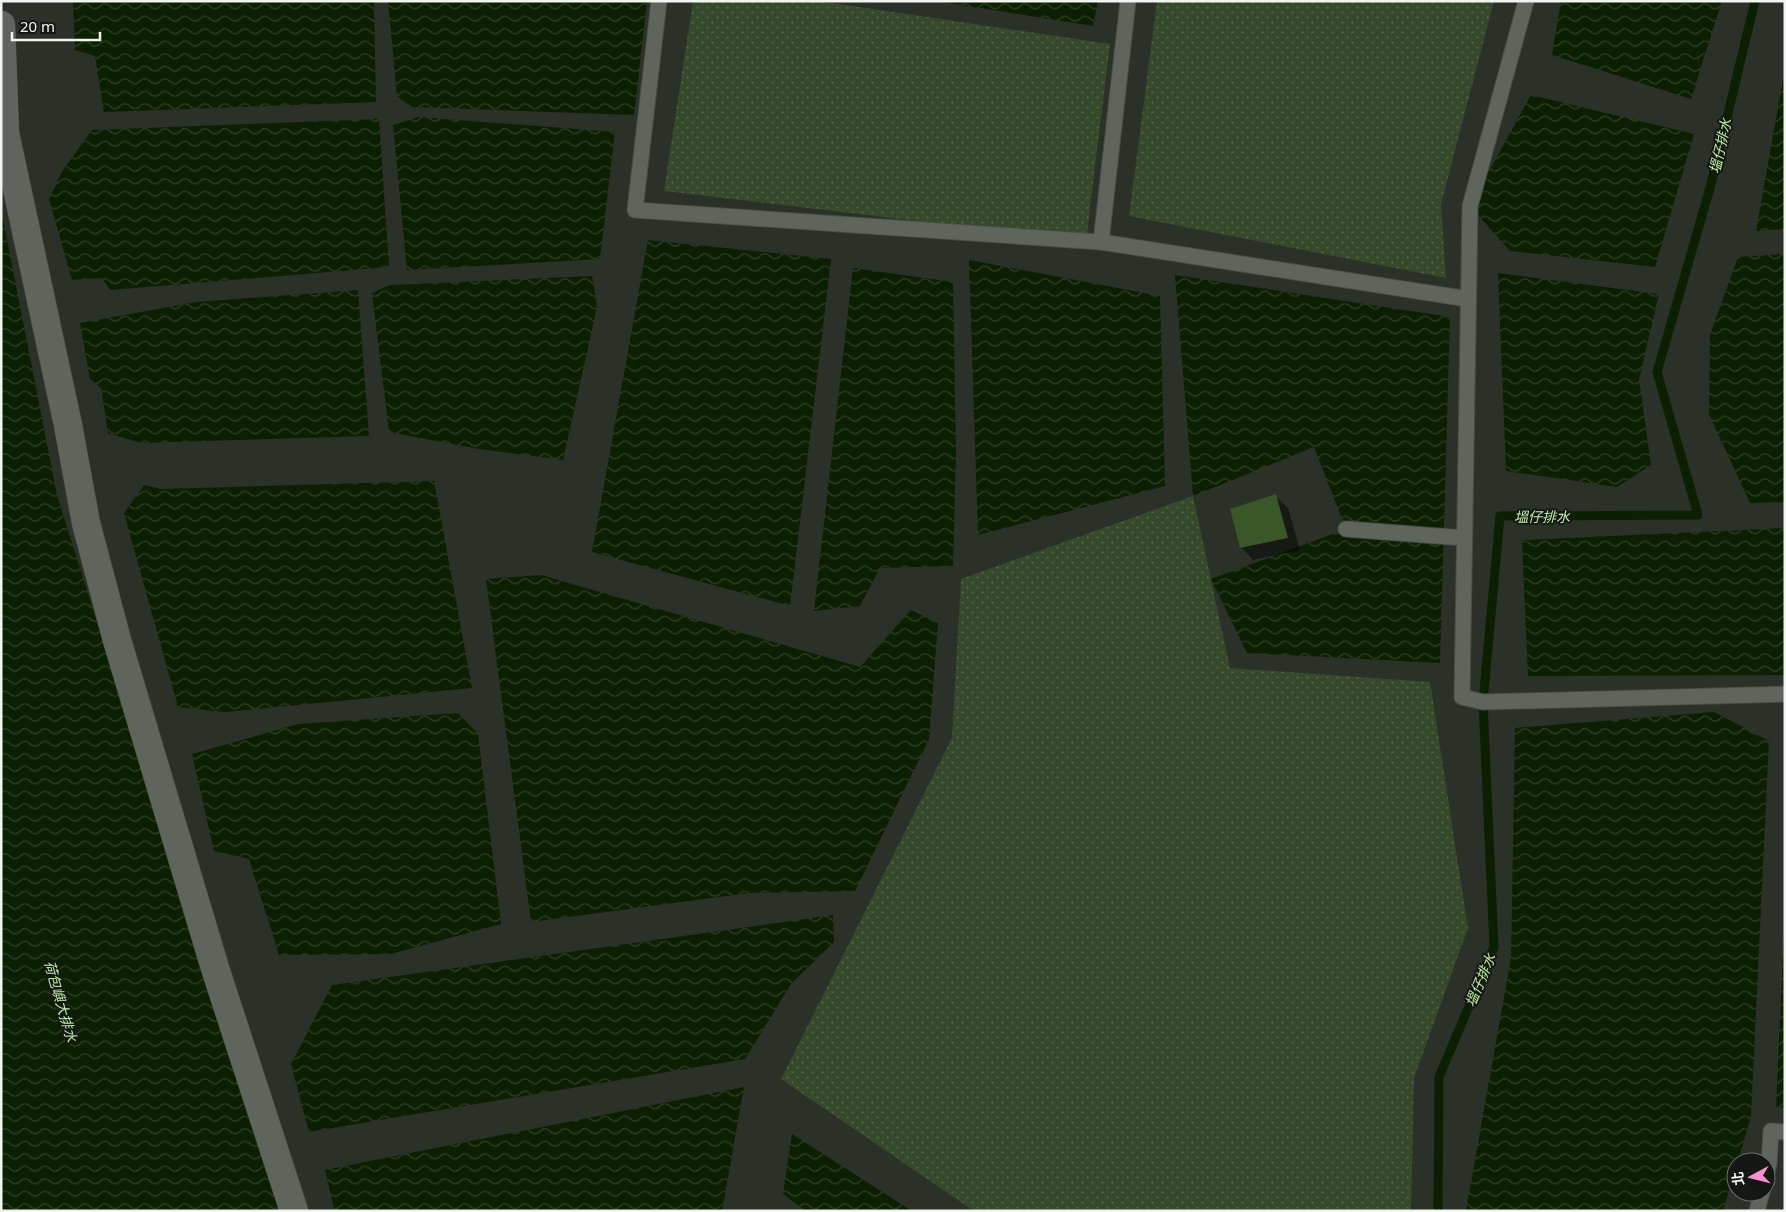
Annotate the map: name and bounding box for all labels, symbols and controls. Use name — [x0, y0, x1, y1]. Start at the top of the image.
scale bar — [12, 10, 100, 42]
text: 20 m — [20, 16, 55, 36]
water label: 塭仔排水 — [1704, 116, 1736, 175]
water label: 塭仔排水 — [1514, 507, 1571, 526]
water label: 塭仔排水 — [1460, 950, 1500, 1009]
water label: 荷包嶼大排水 — [40, 958, 82, 1045]
north arrow — [1726, 1152, 1776, 1202]
text: 北 — [1727, 1171, 1748, 1187]

